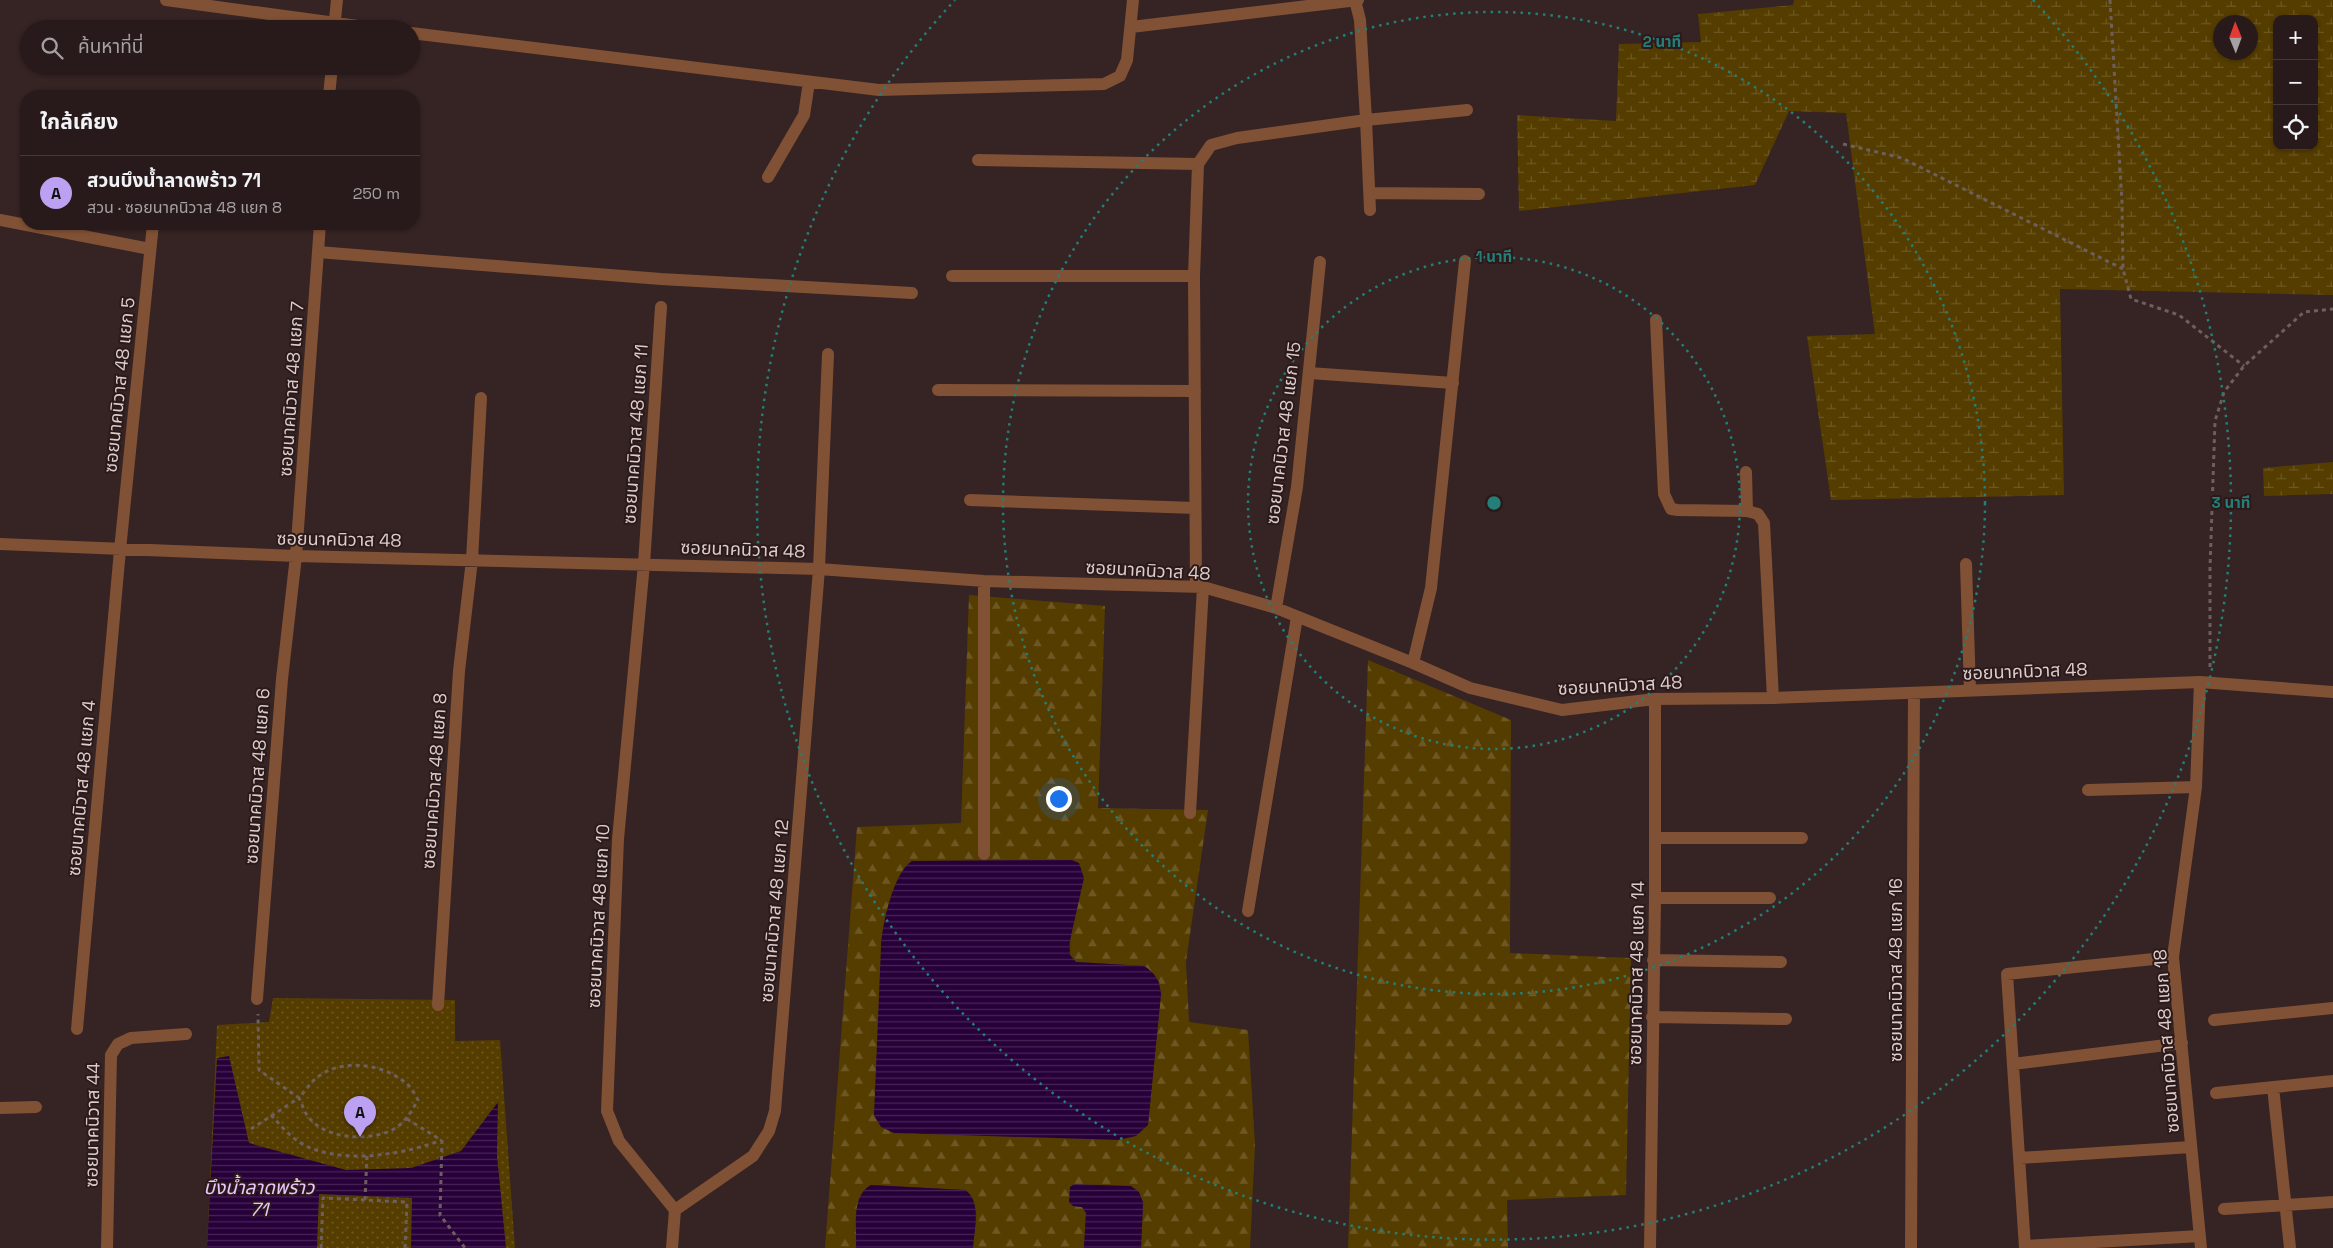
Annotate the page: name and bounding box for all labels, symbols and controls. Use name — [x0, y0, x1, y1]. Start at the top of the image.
north arrow — [2213, 15, 2258, 60]
map controls — [2273, 15, 2318, 150]
button: + — [2273, 15, 2318, 60]
search box — [20, 20, 420, 75]
text: 2 นาที — [1643, 32, 1681, 51]
icon: search — [38, 34, 66, 62]
text: ค้นหาที่นี่ — [78, 34, 143, 59]
button: − — [2273, 60, 2318, 105]
button: locate — [2273, 105, 2318, 150]
text: ใกล้เคียง — [40, 108, 118, 135]
text: สวนบึงน้ำลาดพร้าว 71 — [87, 168, 261, 193]
text: A — [51, 183, 61, 204]
text: 250 m — [353, 183, 400, 204]
text: สวน · ซอยนาคนิวาส 48 แยก 8 — [87, 197, 282, 218]
text: 1 นาที — [1476, 247, 1512, 266]
street label: ซอยนาคนิวาส 48 แยก 5 — [98, 296, 140, 474]
street label: ซอยนาคนิวาส 48 แยก 7 — [273, 301, 309, 477]
street label: ซอยนาคนิวาส 48 แยก 15 — [1260, 340, 1306, 526]
street label: ซอยนาคนิวาส 48 แยก 11 — [617, 343, 653, 525]
text: 3 นาที — [2212, 493, 2250, 512]
centre of rings — [1485, 494, 1503, 512]
street label: ซอยนาคนิวาส 48 — [276, 526, 402, 552]
street label: ซอยนาคนิวาส 48 — [680, 535, 806, 563]
street label: ซอยนาคนิวาส 48 — [1085, 555, 1211, 585]
street label: ซอยนาคนิวาส 48 — [1962, 657, 2088, 685]
street label: ซอยนาคนิวาส 48 — [1557, 670, 1683, 700]
street label: ซอยนาคนิวาส 48 แยก 6 — [239, 687, 275, 865]
street label: ซอยนาคนิวาส 48 แยก 8 — [416, 692, 452, 870]
street label: ซอยนาคนิวาส 48 แยก 4 — [62, 699, 100, 877]
your location — [1046, 786, 1072, 812]
street label: ซอยนาคนิวาส 48 แยก 12 — [755, 818, 793, 1004]
street label: ซอยนาคนิวาส 48 แยก 10 — [582, 823, 614, 1009]
street label: ซอยนาคนิวาส 48 แยก 16 — [1884, 878, 1907, 1062]
street label: ซอยนาคนิวาส 48 แยก 14 — [1623, 881, 1649, 1065]
street label: ซอยนาคนิวาส 48 แยก 18 — [2148, 948, 2184, 1134]
street label: ซอยนาคนิวาส 44 — [79, 1062, 105, 1188]
pin: A — [344, 1096, 376, 1137]
water label: บึงน้ำลาดพร้าว 71 — [204, 1174, 315, 1222]

